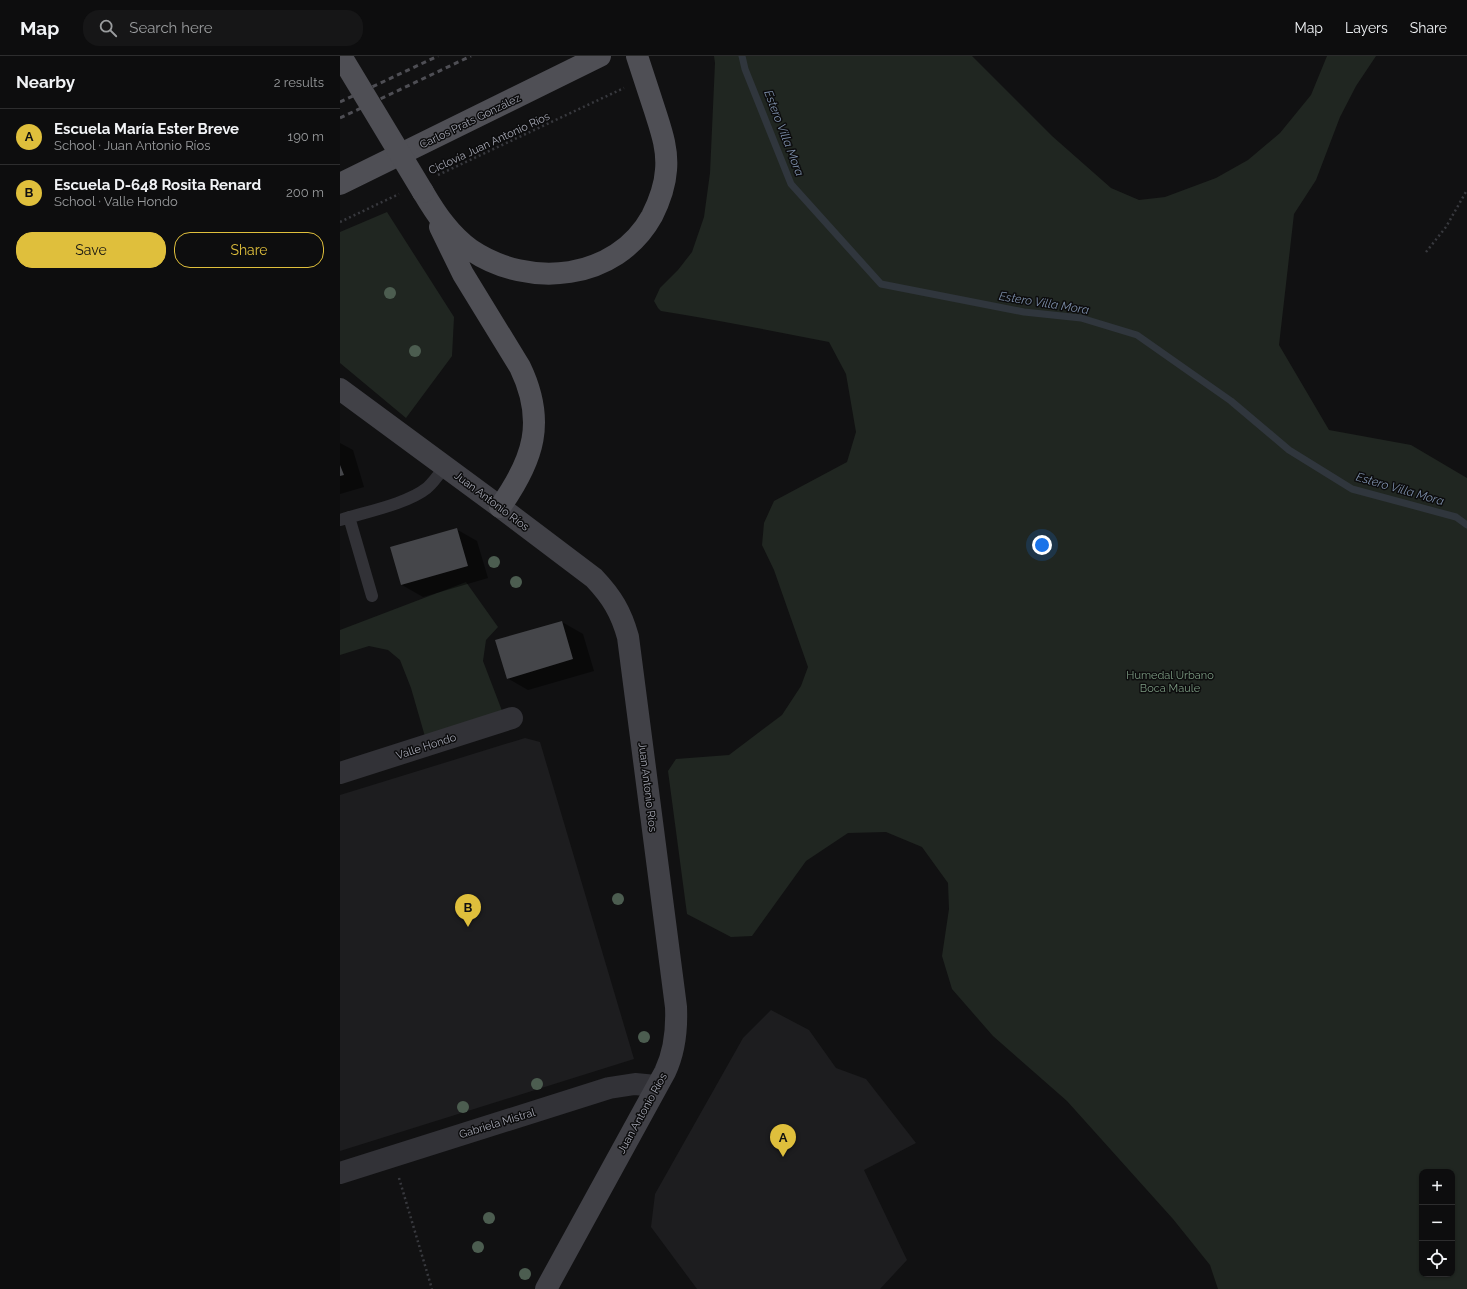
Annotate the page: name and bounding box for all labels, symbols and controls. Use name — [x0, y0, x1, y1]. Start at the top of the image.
search box — [83, 10, 363, 46]
text: Map — [20, 17, 59, 39]
icon: search — [97, 17, 119, 39]
text: Search here — [129, 19, 213, 37]
text: Map — [1295, 20, 1323, 36]
text: Layers — [1345, 20, 1388, 36]
text: Share — [1410, 20, 1447, 36]
text: Nearby — [16, 72, 75, 92]
text: 2 results — [274, 75, 324, 90]
water label: Estero Villa Mora — [761, 88, 807, 178]
street label: Carlos Prats González — [418, 91, 523, 152]
street label: Ciclovía Juan Antonio Ríos — [427, 110, 552, 177]
text: Escuela María Ester Breve — [54, 120, 239, 138]
text: A — [25, 129, 33, 144]
text: 190 m — [288, 129, 324, 144]
text: School · Juan Antonio Ríos — [54, 138, 210, 153]
text: Escuela D-648 Rosita Renard — [54, 176, 261, 194]
text: B — [25, 185, 33, 200]
text: 200 m — [286, 185, 324, 200]
text: School · Valle Hondo — [54, 194, 178, 209]
button: Save — [16, 232, 166, 268]
button: Share — [174, 232, 324, 268]
water label: Estero Villa Mora — [998, 289, 1090, 317]
street label: Juan Antonio Ríos — [452, 469, 532, 534]
water label: Estero Villa Mora — [1354, 470, 1446, 508]
your location — [1032, 535, 1052, 555]
park label: Humedal Urbano Boca Maule — [1126, 669, 1214, 695]
street label: Valle Hondo — [394, 730, 458, 762]
street label: Juan Antonio Ríos — [636, 742, 659, 833]
pin: B — [455, 894, 481, 927]
street label: Juan Antonio Ríos — [615, 1071, 670, 1156]
street label: Gabriela Mistral — [457, 1106, 537, 1141]
pin: A — [770, 1124, 796, 1157]
map controls — [1419, 1169, 1455, 1277]
button: + — [1419, 1169, 1455, 1205]
button: − — [1419, 1205, 1455, 1241]
button: locate — [1419, 1241, 1455, 1277]

